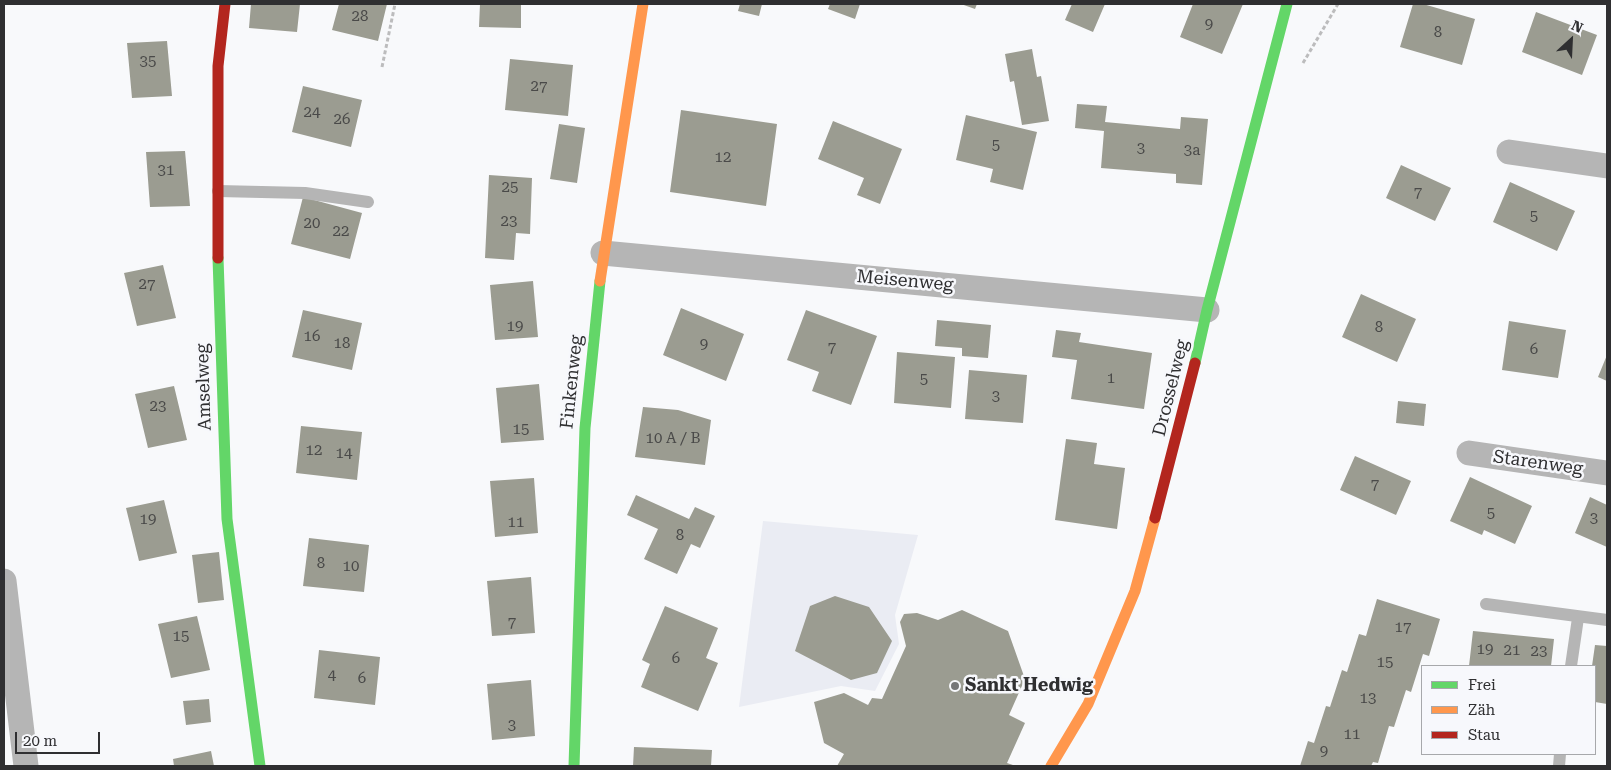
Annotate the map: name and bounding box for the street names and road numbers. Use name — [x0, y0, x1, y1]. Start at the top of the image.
street label: Meisenweg — [856, 266, 954, 296]
street label: Finkenweg — [556, 334, 588, 430]
street label: Drosselweg — [1149, 337, 1193, 439]
street label: Amselweg — [192, 343, 216, 431]
street label: Starenweg — [1492, 446, 1584, 480]

